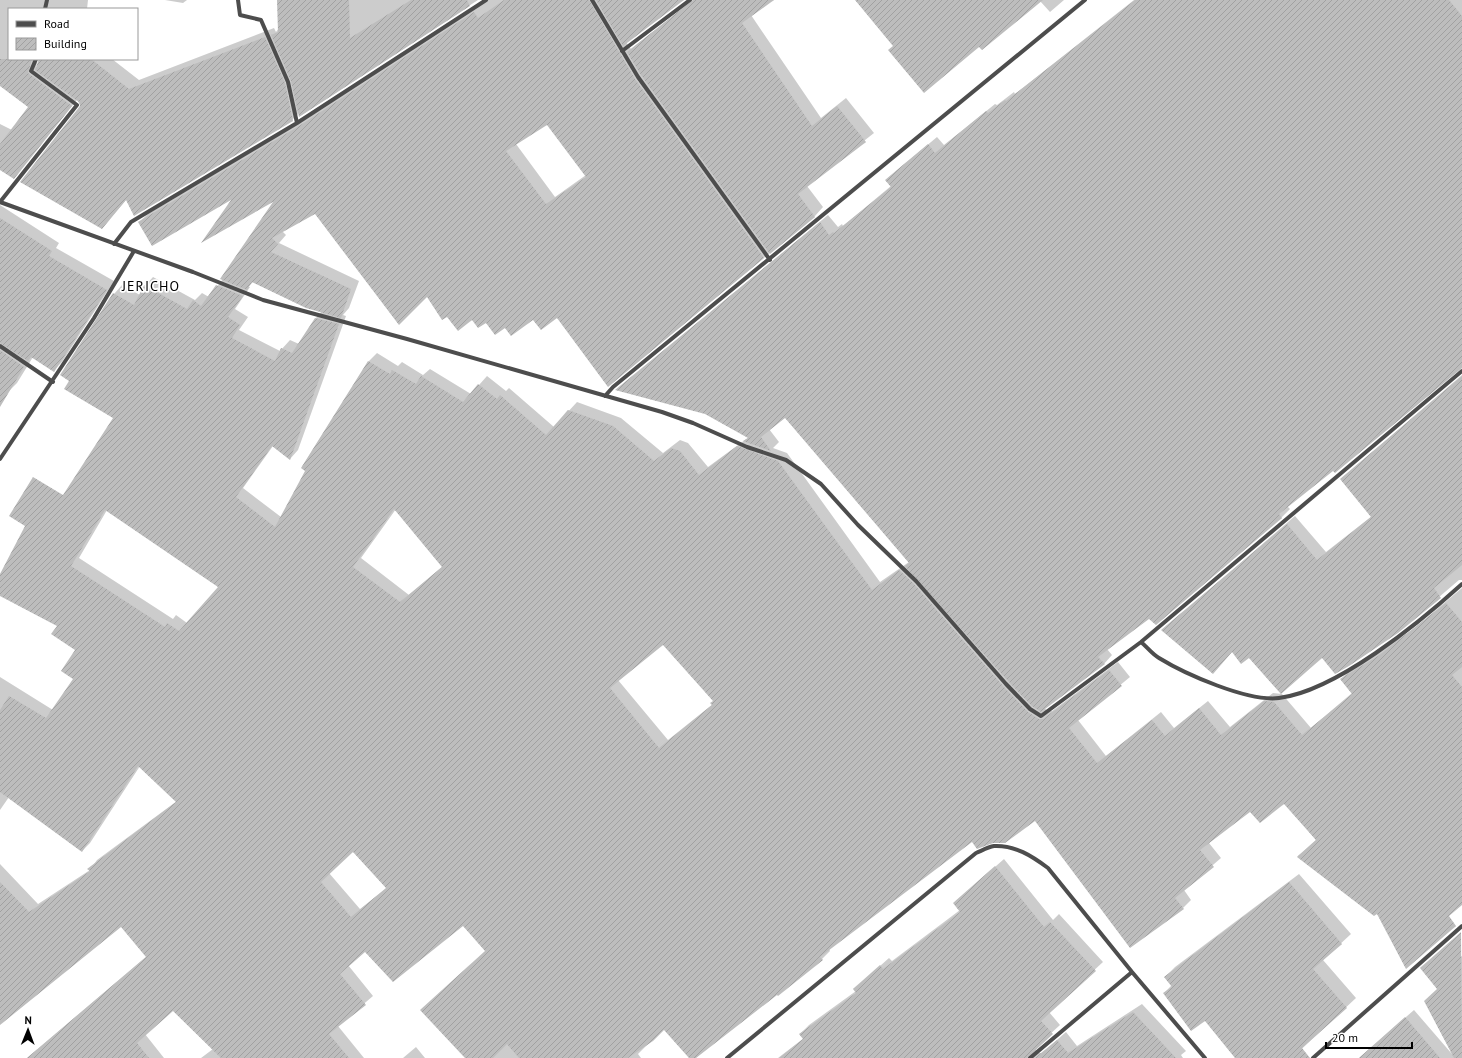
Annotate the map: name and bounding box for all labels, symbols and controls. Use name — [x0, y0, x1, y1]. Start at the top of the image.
legend — [8, 8, 138, 60]
text: Road — [44, 16, 69, 31]
text: Building — [44, 36, 87, 51]
district label: JERICHO — [121, 277, 180, 295]
north arrow — [8, 1010, 48, 1050]
text: N — [24, 1013, 32, 1027]
scale bar — [1326, 1024, 1412, 1050]
text: 20 m — [1332, 1030, 1358, 1045]

